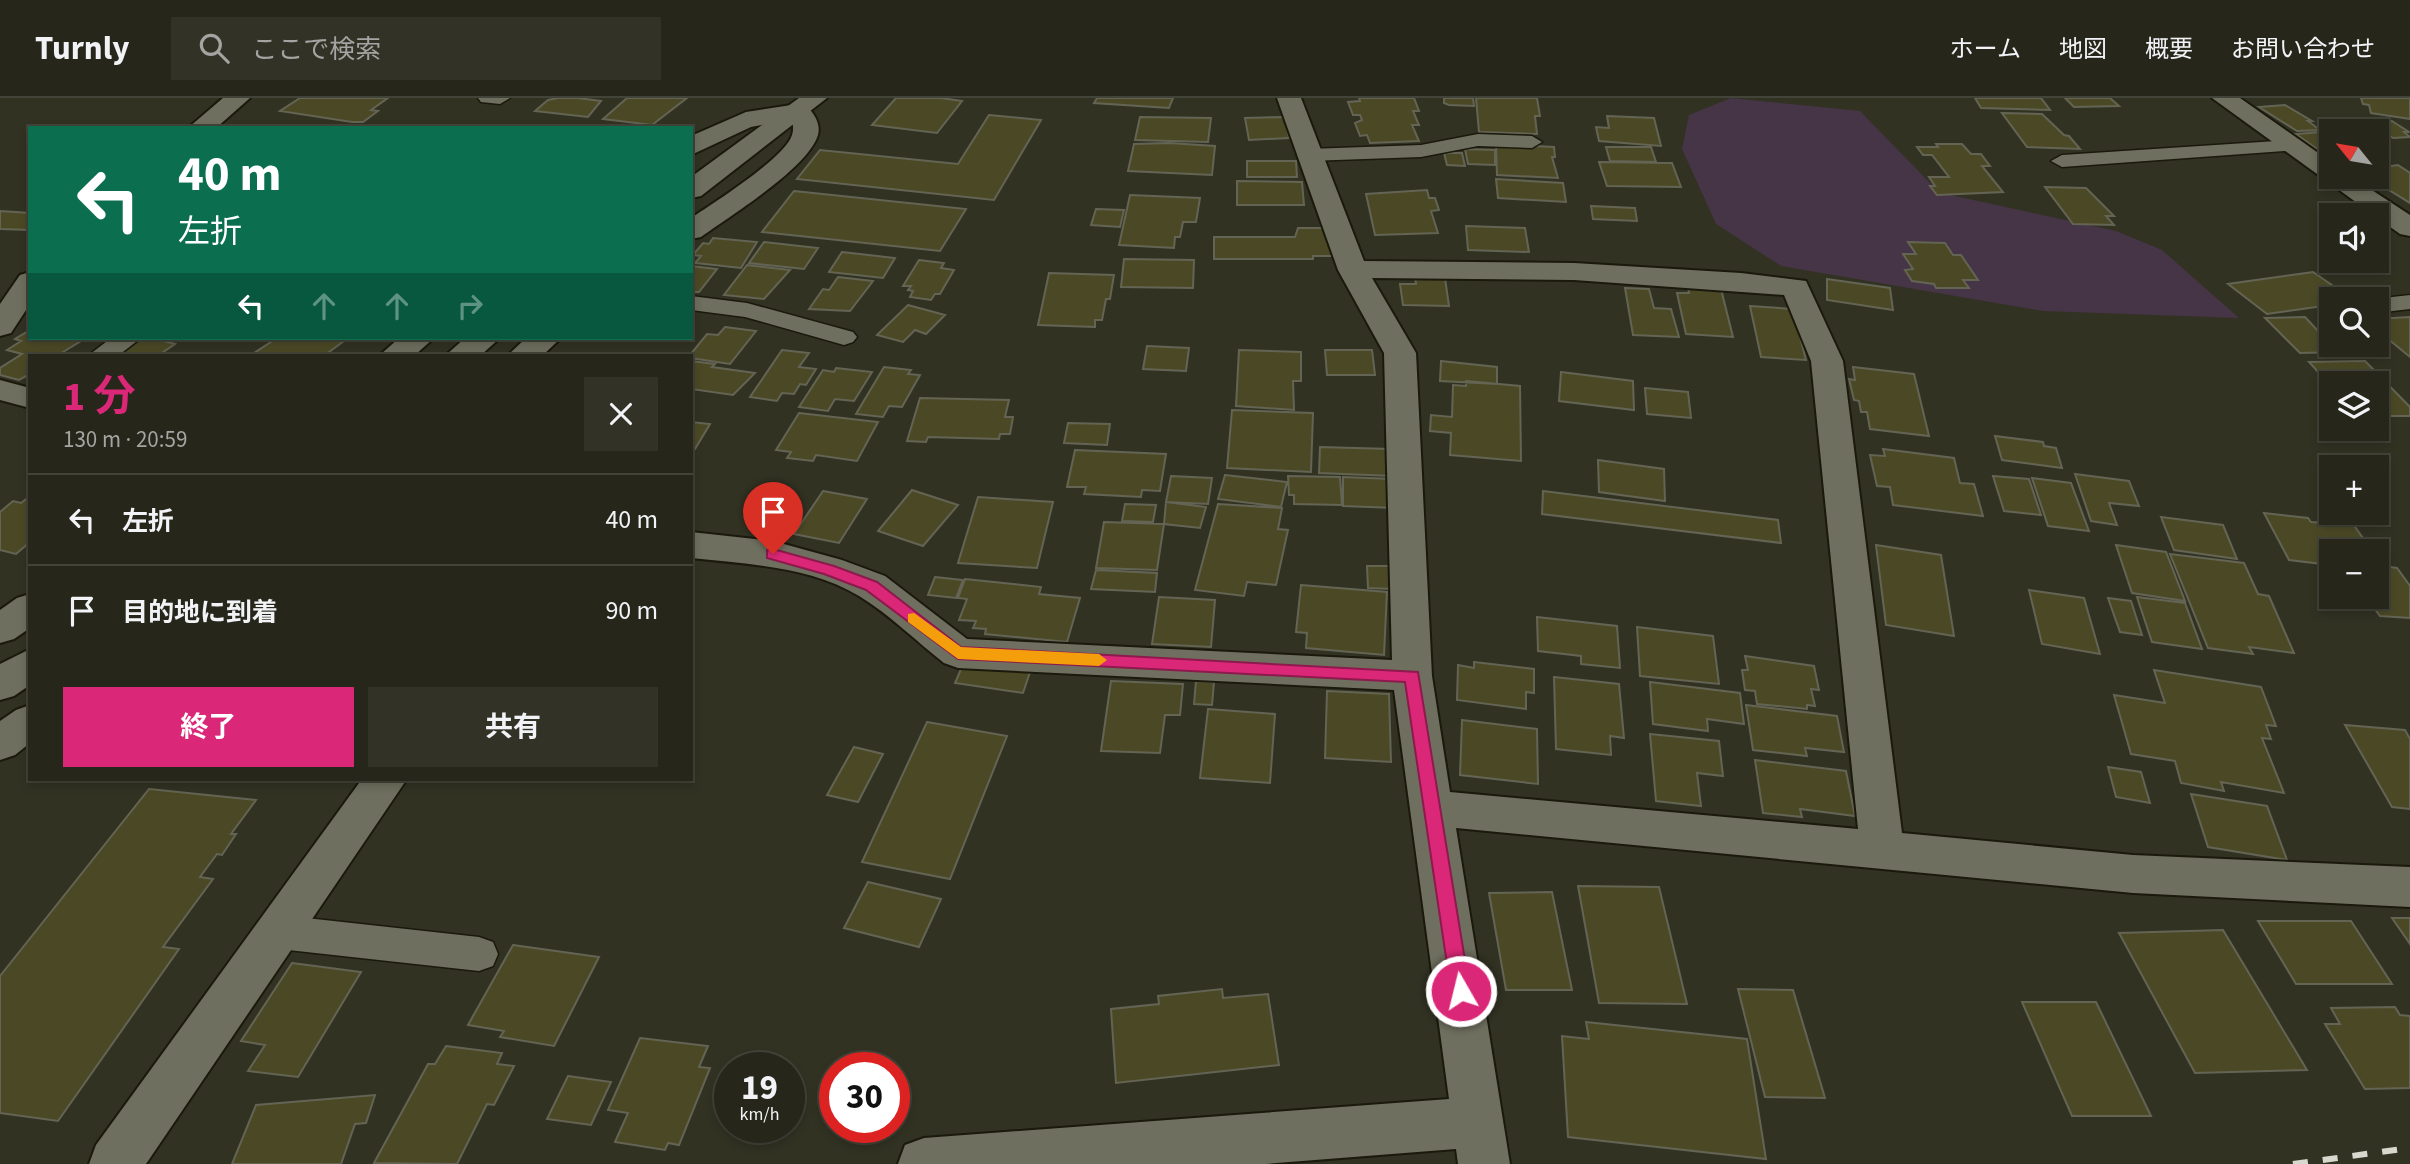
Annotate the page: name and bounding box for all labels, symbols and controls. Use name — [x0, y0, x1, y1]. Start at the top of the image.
search box — [171, 17, 661, 80]
text: Turnly — [35, 25, 129, 72]
icon: search — [195, 29, 233, 67]
text: ここで検索 — [251, 31, 381, 68]
text: ホーム — [1950, 32, 2021, 67]
text: 地図 — [2059, 32, 2107, 67]
text: 概要 — [2145, 32, 2193, 67]
text: お問い合わせ — [2231, 32, 2375, 67]
north arrow — [2319, 119, 2389, 189]
map controls — [2319, 119, 2389, 609]
text: 40 m — [178, 140, 282, 210]
icon: left — [63, 154, 154, 245]
button: sound — [2319, 203, 2389, 273]
text: 左折 — [178, 209, 242, 255]
icon: left — [232, 287, 270, 325]
icon: ahead — [305, 287, 343, 325]
icon: ahead — [378, 287, 416, 325]
icon: right — [451, 287, 489, 325]
button: search — [2319, 287, 2389, 357]
text: 1 分 — [63, 367, 136, 427]
button: layers — [2319, 371, 2389, 441]
button: close — [584, 377, 658, 451]
text: 130 m · 20:59 — [63, 423, 187, 456]
button: + — [2319, 455, 2389, 525]
pin — [743, 482, 803, 554]
icon: arrive — [754, 493, 792, 531]
icon: left — [63, 501, 101, 539]
text: 40 m — [605, 501, 658, 538]
text: 左折 — [122, 503, 174, 540]
button: − — [2319, 539, 2389, 609]
icon: arrive — [63, 592, 101, 630]
text: 90 m — [605, 592, 658, 629]
text: 目的地に到着 — [122, 594, 278, 631]
button: 終了 — [63, 687, 354, 767]
button: 共有 — [368, 687, 658, 767]
position arrow — [1424, 954, 1498, 1028]
speed limit sign: 30 — [819, 1052, 910, 1143]
text: 19 — [741, 1063, 778, 1113]
text: km/h — [740, 1102, 779, 1127]

